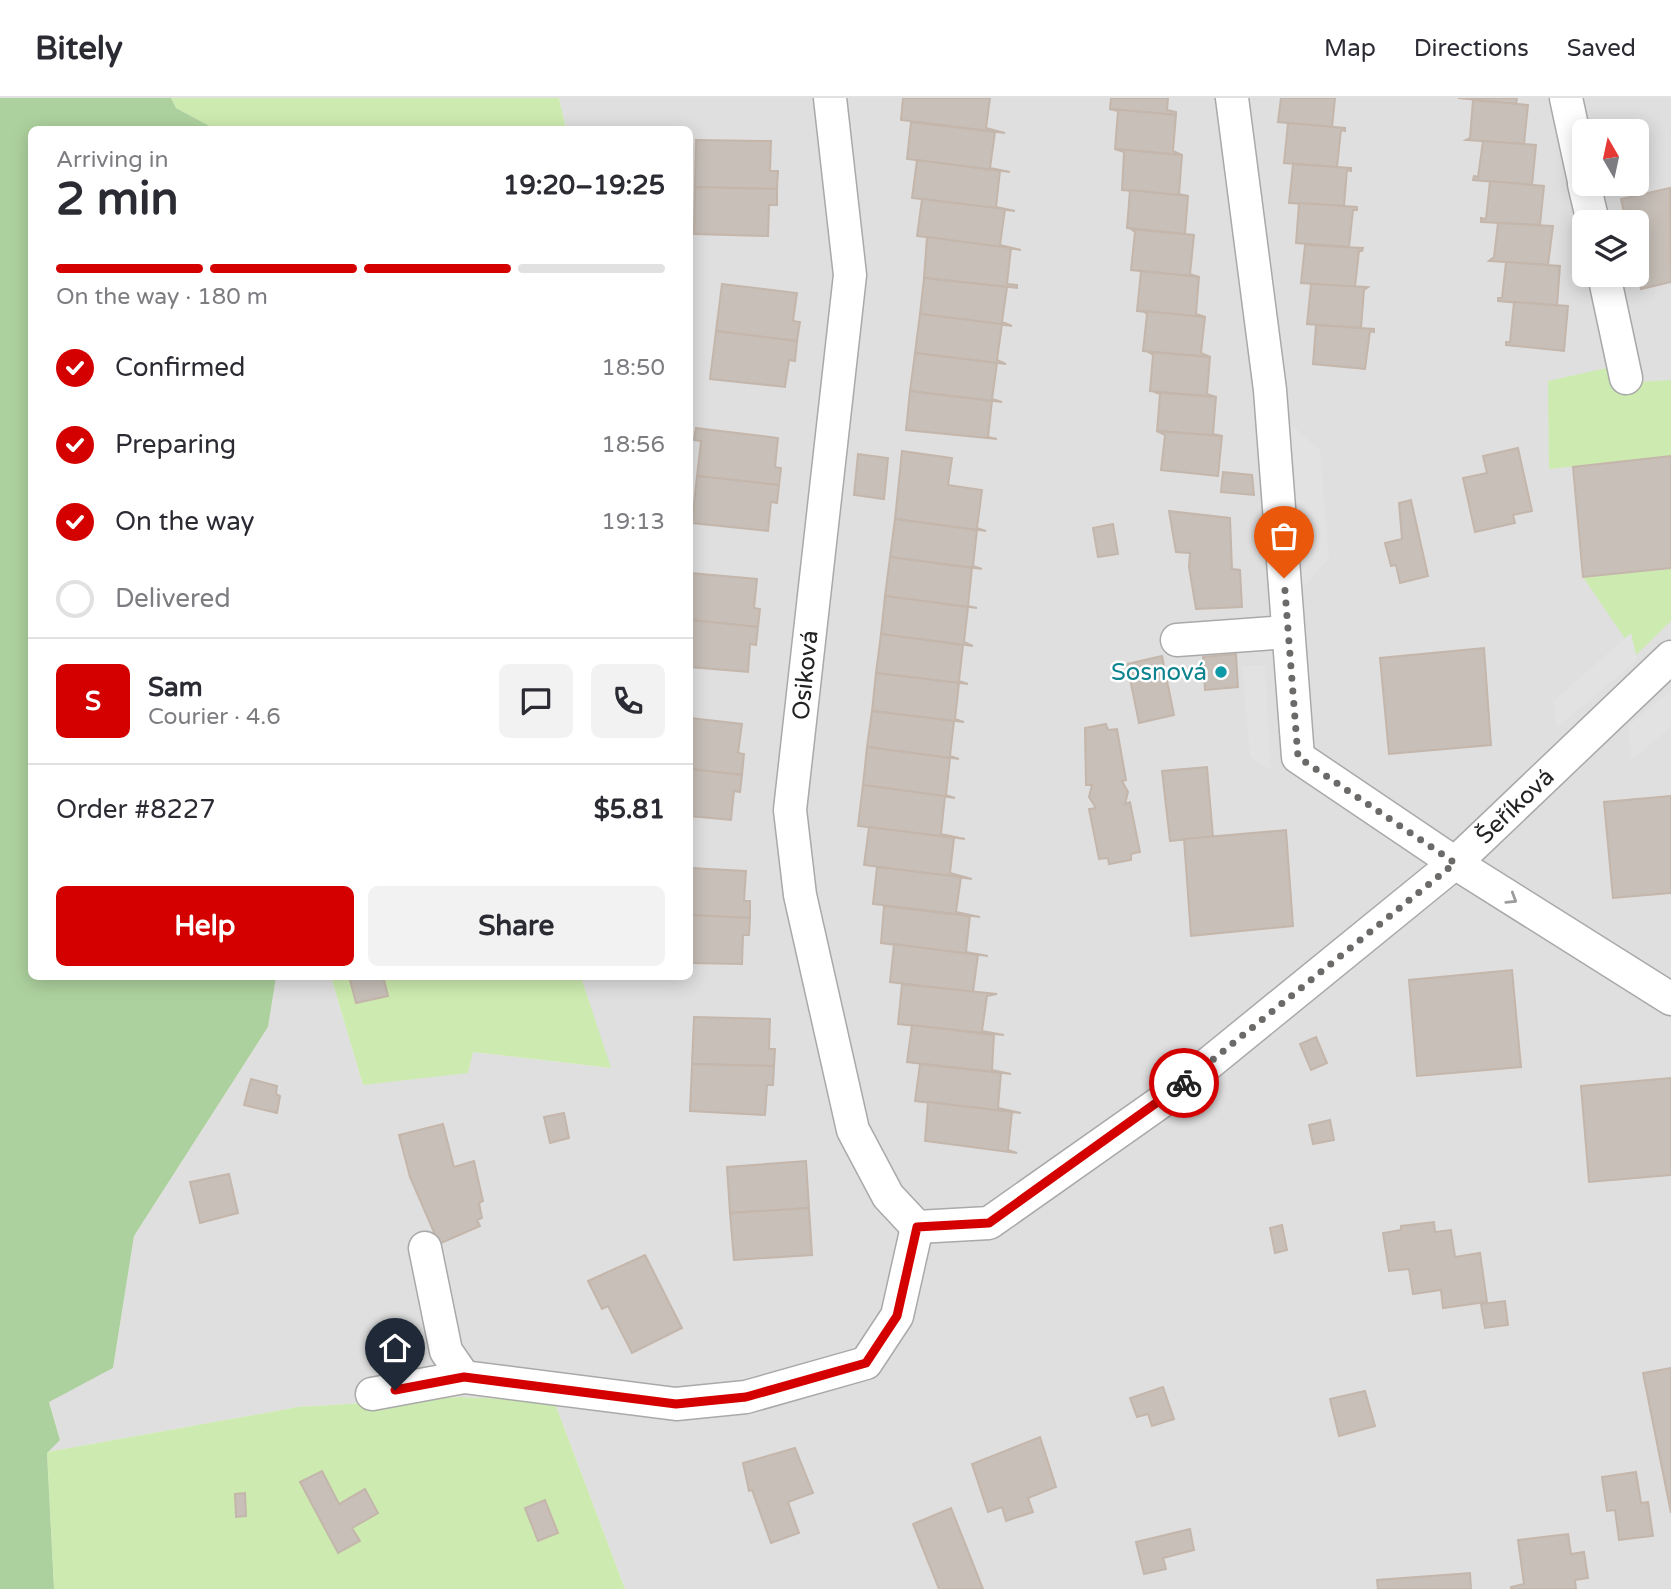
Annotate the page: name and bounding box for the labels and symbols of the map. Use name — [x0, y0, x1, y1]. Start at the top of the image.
north arrow — [1572, 119, 1648, 196]
pin — [1254, 506, 1314, 578]
street label: Osiková — [786, 629, 825, 721]
place label: Sosnová — [1111, 658, 1207, 687]
marker: Sosnová — [1213, 664, 1229, 680]
street label: Šeříková — [1470, 762, 1560, 850]
one-way arrow — [1505, 890, 1518, 903]
courier — [1149, 1048, 1219, 1118]
pin — [365, 1318, 425, 1390]

